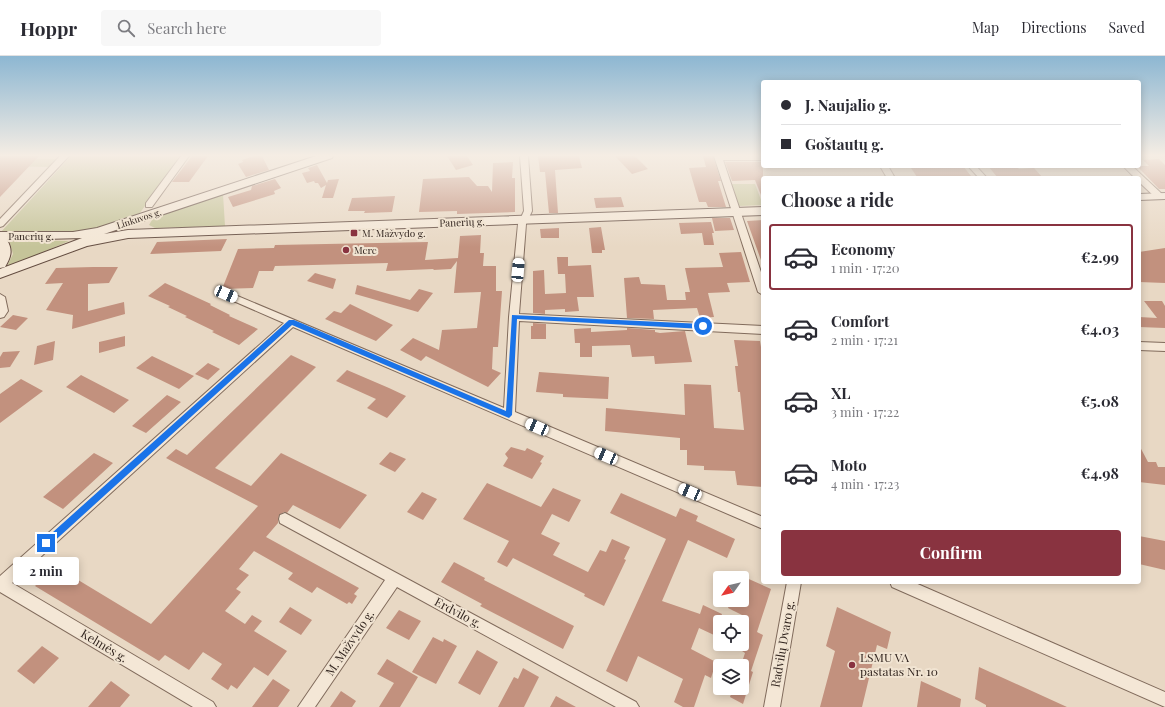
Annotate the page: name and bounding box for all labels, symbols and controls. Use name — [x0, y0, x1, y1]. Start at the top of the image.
search box — [101, 10, 381, 46]
text: Hoppr — [20, 15, 77, 41]
icon: search — [115, 17, 137, 39]
text: Search here — [147, 18, 227, 38]
text: Map — [972, 18, 999, 37]
text: Directions — [1021, 18, 1087, 37]
text: Saved — [1109, 18, 1145, 37]
text: J. Naujalio g. — [805, 95, 891, 115]
text: Goštautų g. — [805, 134, 884, 154]
text: Choose a ride — [781, 188, 894, 212]
street label: Linkuvos g. — [115, 205, 162, 231]
street label: Panerių g. — [439, 214, 485, 230]
place label: M. Mažvydo g. — [362, 226, 426, 240]
marker: M. Mažvydo g. — [349, 228, 359, 238]
street label: Panerių g. — [8, 229, 54, 243]
icon: car — [783, 239, 819, 275]
text: Economy — [831, 239, 895, 259]
place label: Mere — [354, 243, 377, 257]
marker: Mere — [341, 245, 351, 255]
text: €2.99 — [1081, 247, 1119, 267]
car — [511, 258, 525, 282]
text: 1 min · 17:20 — [831, 259, 900, 276]
car — [213, 284, 239, 304]
icon: car — [783, 311, 819, 347]
text: Comfort — [831, 311, 889, 331]
route start — [694, 317, 712, 335]
text: €4.03 — [1080, 319, 1119, 339]
text: 2 min · 17:21 — [831, 331, 898, 348]
icon: car — [783, 383, 819, 419]
text: XL — [831, 383, 851, 403]
text: €5.08 — [1080, 391, 1119, 411]
text: 3 min · 17:22 — [831, 403, 899, 420]
car — [524, 417, 550, 437]
car — [593, 446, 619, 466]
icon: car — [783, 455, 819, 491]
text: Moto — [831, 455, 867, 475]
text: €4.98 — [1081, 463, 1119, 483]
text: 4 min · 17:23 — [831, 475, 899, 492]
car — [677, 482, 703, 502]
button: Confirm — [781, 530, 1121, 576]
route end — [37, 534, 55, 552]
callout: 2 min — [13, 557, 79, 585]
text: 2 min — [29, 562, 63, 579]
north arrow — [713, 571, 749, 607]
map controls — [713, 571, 749, 695]
street label: Erdvilo g. — [432, 593, 485, 631]
street label: Radvilų Dvaro g. — [766, 599, 798, 689]
street label: M. Mažvydo g. — [321, 606, 377, 679]
button: locate — [713, 615, 749, 651]
street label: Kelmės g. — [78, 625, 131, 665]
place label: LSMU VA pastatas Nr. 10 — [860, 649, 938, 679]
button: layers — [713, 659, 749, 695]
marker: LSMU VA pastatas Nr. 10 — [847, 660, 857, 670]

